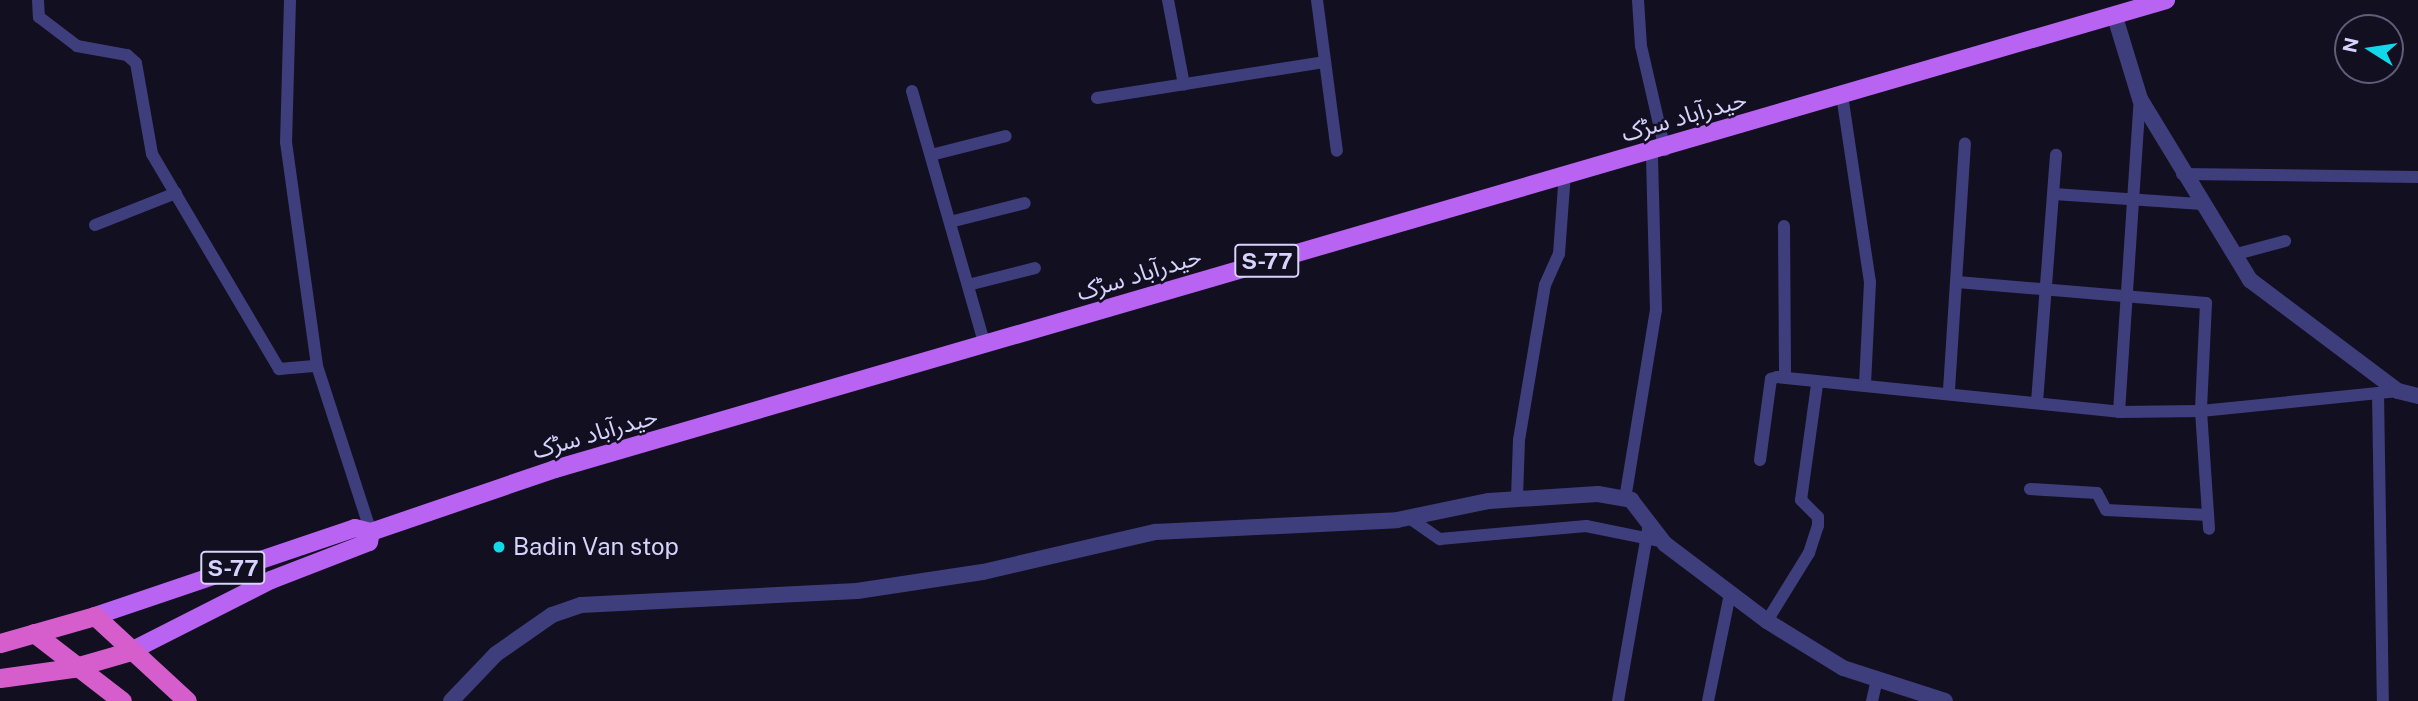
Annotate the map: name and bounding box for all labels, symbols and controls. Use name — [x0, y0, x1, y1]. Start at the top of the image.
north arrow — [2334, 14, 2404, 84]
text: N — [2338, 36, 2363, 55]
street label: حیدرآباد سڑک — [1618, 84, 1750, 148]
street label: حیدرآباد سڑک — [1073, 241, 1205, 307]
road number: S-77 — [1234, 242, 1300, 280]
street label: حیدرآباد سڑک — [529, 401, 661, 465]
place label: Badin Van stop — [513, 533, 679, 561]
marker: Badin Van stop — [491, 539, 507, 555]
road number: S-77 — [200, 548, 266, 588]

